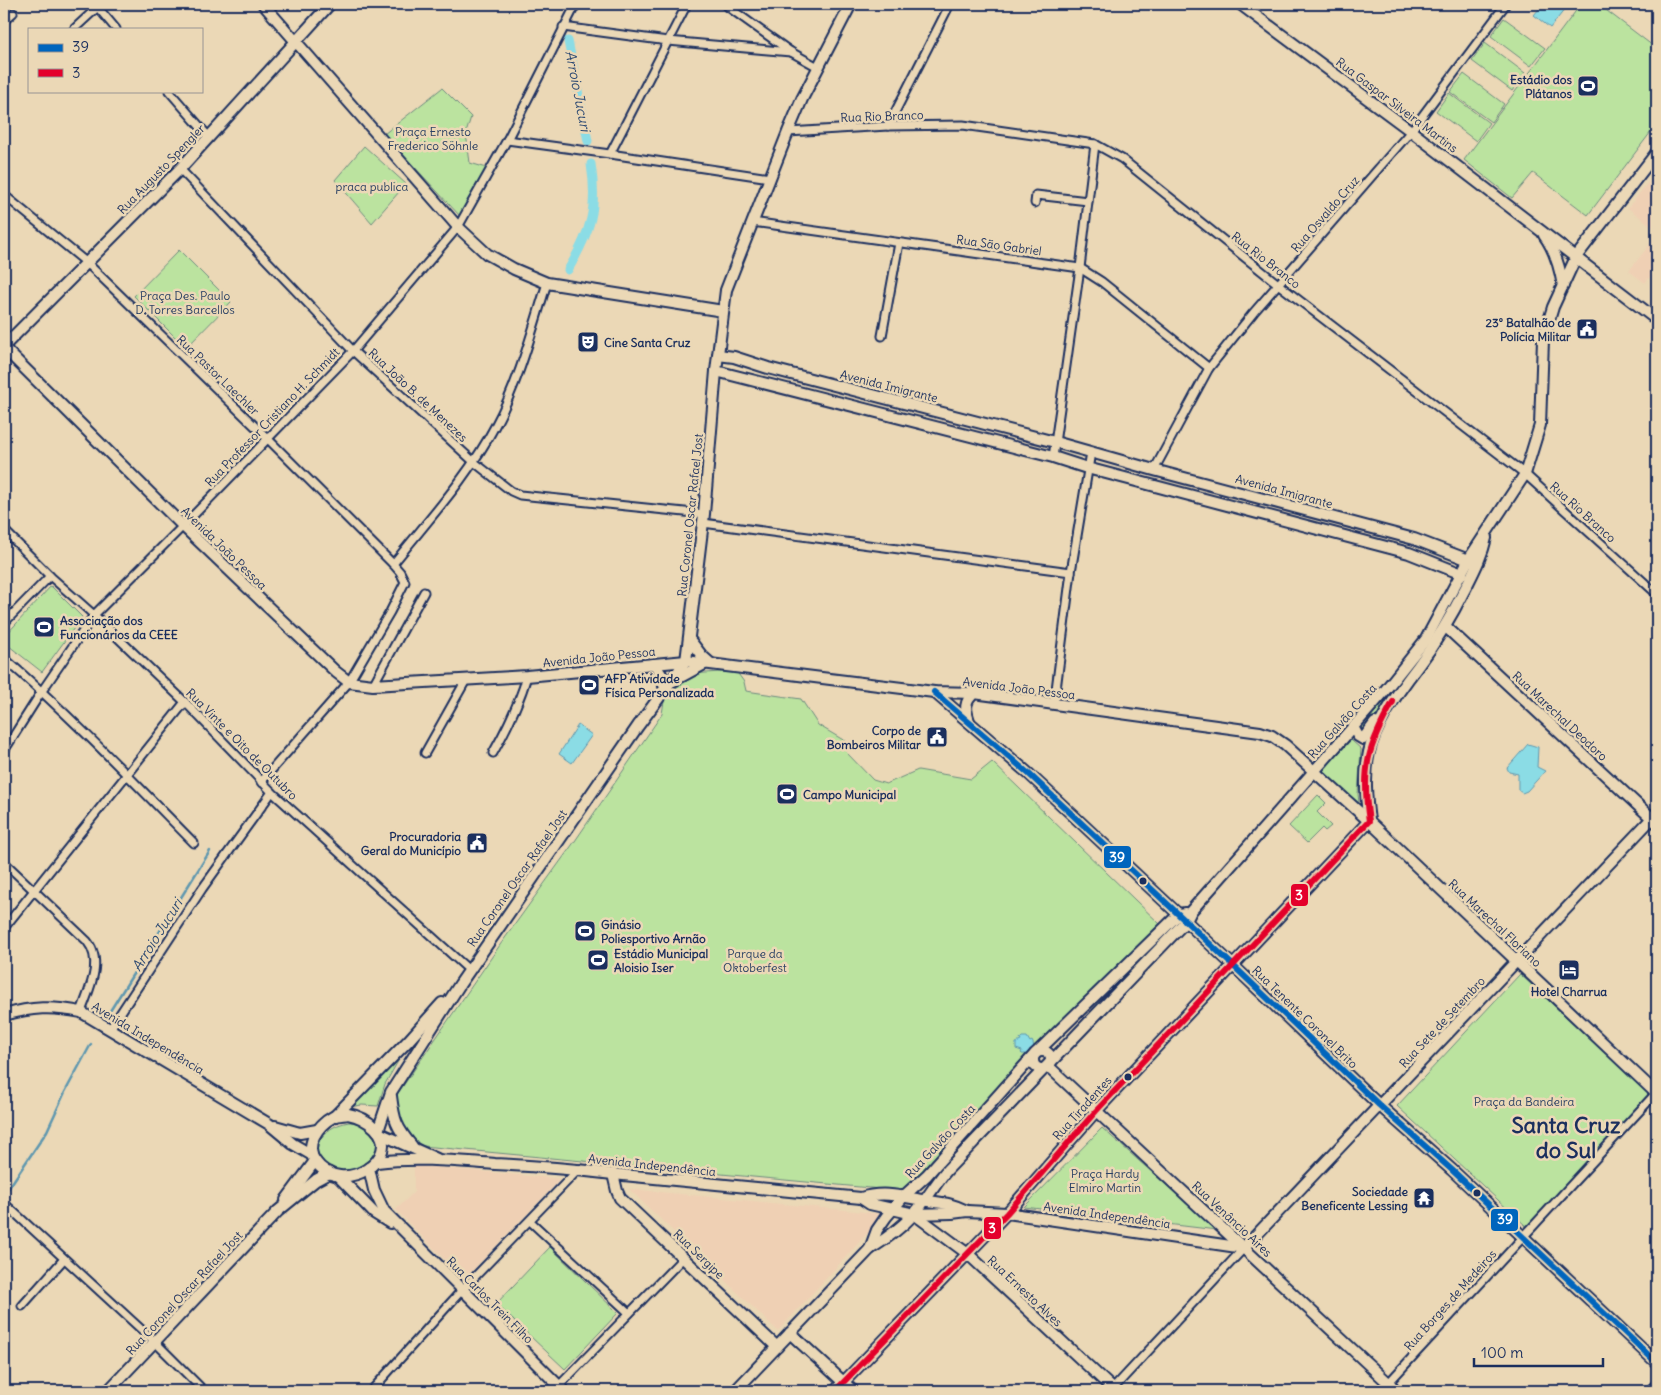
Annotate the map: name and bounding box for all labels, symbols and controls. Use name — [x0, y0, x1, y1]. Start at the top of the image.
legend — [28, 28, 202, 92]
text: 39 — [72, 37, 89, 56]
water label: Arroio Jucuri — [561, 49, 595, 135]
street label: Rua Gaspar Silveira Martins — [1333, 54, 1461, 156]
text: 3 — [72, 63, 81, 82]
place label: Estádio dos Plátanos — [1510, 72, 1573, 101]
sports icon: Estádio dos Plátanos — [1576, 74, 1600, 98]
street label: Rua Rio Branco — [840, 107, 924, 125]
street label: Rua Augusto Spengler — [114, 121, 208, 217]
park label: Praça Ernesto Frederico Söhnle — [388, 124, 478, 153]
street label: Rua Osvaldo Cruz — [1288, 173, 1362, 255]
park label: praca publica — [336, 179, 409, 194]
street label: Rua Rio Branco — [1229, 228, 1304, 292]
street label: Rua São Gabriel — [955, 232, 1043, 258]
park label: Praça Des. Paulo D. Torres Barcellos — [135, 288, 235, 317]
place label: 23º Batalhão de Polícia Militar — [1485, 315, 1572, 344]
public building icon: 23º Batalhão de Polícia Militar — [1575, 317, 1599, 341]
theatre icon: Cine Santa Cruz — [576, 330, 600, 354]
street label: Rua Pastor Laechler — [174, 332, 262, 418]
place label: Cine Santa Cruz — [604, 335, 691, 350]
street label: Rua Professor Cristiano H. Schmidt — [202, 344, 342, 490]
street label: Rua João B. de Menezes — [365, 345, 471, 445]
street label: Avenida Imigrante — [839, 367, 939, 405]
street label: Rua Coronel Oscar Rafael Jost — [674, 433, 706, 597]
street label: Avenida Imigrante — [1234, 471, 1334, 511]
street label: Rua Rio Branco — [1547, 479, 1619, 546]
street label: Avenida João Pessoa — [178, 503, 270, 593]
place label: Associação dos Funcionários da CEEE — [60, 613, 178, 642]
sports icon: Associação dos Funcionários da CEEE — [32, 615, 56, 639]
street label: Avenida João Pessoa — [542, 644, 656, 670]
street label: Rua Marechal Deodoro — [1509, 668, 1611, 764]
place label: AFP Atividade Física Personalizada — [605, 671, 714, 700]
sports icon: AFP Atividade Física Personalizada — [577, 673, 601, 697]
street label: Avenida João Pessoa — [962, 674, 1076, 702]
street label: Rua Galvão Costa — [1304, 680, 1380, 761]
street label: Rua Vinte e Oito de Outubro — [183, 685, 301, 803]
place label: Corpo de Bombeiros Militar — [827, 723, 922, 752]
public building icon: Corpo de Bombeiros Militar — [925, 725, 949, 749]
sports icon: Campo Municipal — [775, 782, 799, 806]
place label: Campo Municipal — [803, 787, 896, 803]
street label: Rua Coronel Oscar Rafael Jost — [464, 807, 570, 949]
place label: Procuradoria Geral do Município — [361, 829, 461, 859]
public building icon: Procuradoria Geral do Município — [465, 831, 489, 855]
line badge: 39 — [1103, 845, 1132, 869]
text: 39 — [1109, 848, 1125, 866]
unlabelled marker — [1138, 876, 1148, 886]
street label: Rua Marechal Floriano — [1445, 876, 1545, 970]
line badge: 3 — [1290, 883, 1309, 907]
text: 3 — [1295, 886, 1303, 904]
water label: Arroio Jucuri — [128, 894, 187, 974]
place label: Ginásio Poliesportivo Arnão — [601, 917, 706, 947]
sports icon: Ginásio Poliesportivo Arnão — [573, 919, 597, 943]
place label: Estádio Municipal Aloisio Iser — [614, 946, 709, 975]
park label: Parque da Oktoberfest — [723, 946, 787, 975]
sports icon: Estádio Municipal Aloisio Iser — [586, 948, 610, 972]
hotel icon: Hotel Charrua — [1557, 958, 1581, 982]
street label: Rua Tenente Coronel Brito — [1249, 963, 1361, 1071]
street label: Rua Sete de Setembro — [1396, 973, 1488, 1071]
place label: Hotel Charrua — [1531, 984, 1607, 999]
street label: Avenida Independência — [89, 999, 207, 1078]
unlabelled marker — [1123, 1072, 1133, 1082]
street label: Rua Tiradentes — [1049, 1073, 1115, 1143]
park label: Praça da Bandeira — [1474, 1094, 1574, 1109]
street label: Rua Galvão Costa — [902, 1101, 978, 1181]
district label: Santa Cruz do Sul — [1511, 1111, 1621, 1164]
street label: Avenida Independência — [587, 1151, 717, 1179]
park label: Praça Hardy Elmiro Martin — [1069, 1166, 1141, 1195]
street label: Rua Venâncio Aires — [1189, 1178, 1275, 1260]
place label: Sociedade Beneficente Lessing — [1301, 1184, 1409, 1214]
temple icon: Sociedade Beneficente Lessing — [1412, 1186, 1436, 1210]
unlabelled marker — [1472, 1188, 1482, 1198]
street label: Avenida Independência — [1042, 1199, 1172, 1231]
line badge: 39 — [1490, 1208, 1519, 1232]
text: 39 — [1497, 1210, 1513, 1228]
line badge: 3 — [983, 1216, 1002, 1240]
text: 3 — [988, 1219, 996, 1237]
street label: Rua Sergipe — [670, 1226, 728, 1282]
street label: Rua Coronel Oscar Rafael Jost — [123, 1228, 245, 1358]
street label: Rua Borges de Medeiros — [1401, 1246, 1499, 1354]
street label: Rua Ernesto Alves — [984, 1253, 1066, 1329]
street label: Rua Carlos Trein Filho — [444, 1254, 537, 1347]
scale bar — [1474, 1335, 1602, 1367]
text: 100 m — [1481, 1343, 1523, 1362]

